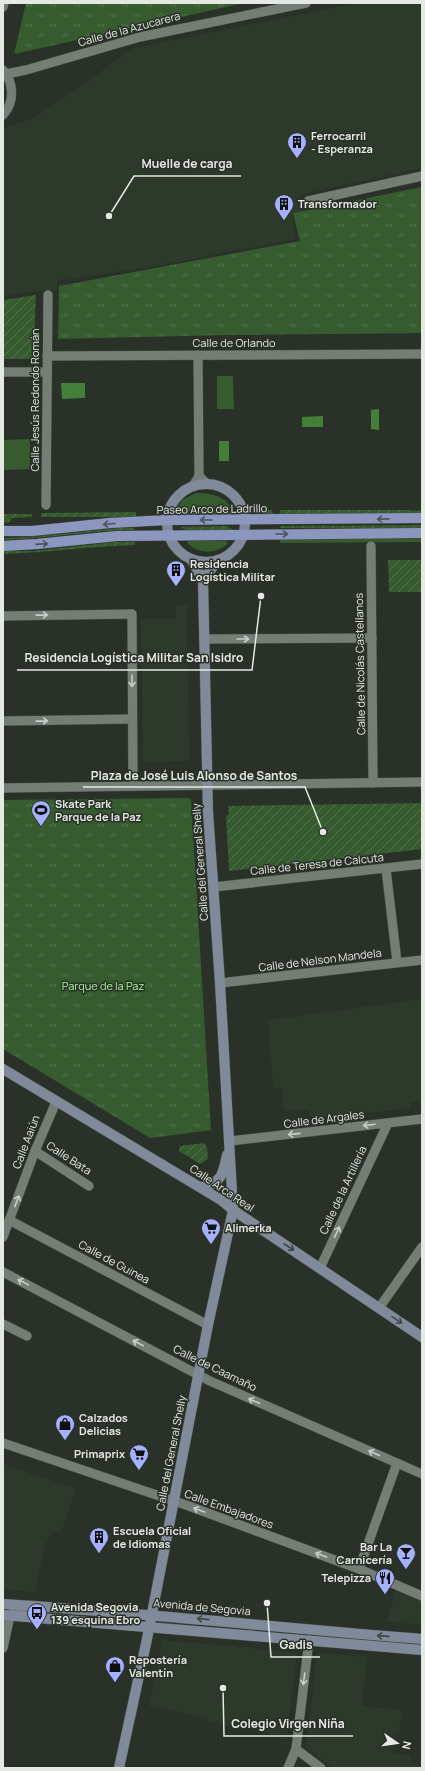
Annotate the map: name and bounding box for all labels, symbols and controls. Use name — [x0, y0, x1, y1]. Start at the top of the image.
street label: Calle de la Azucarera — [76, 8, 182, 49]
place label: Ferrocarril - Esperanza — [311, 128, 373, 156]
building icon: Ferrocarril - Esperanza — [286, 131, 308, 159]
callout: Muelle de carga — [134, 152, 241, 176]
text: Muelle de carga — [142, 155, 233, 172]
building icon: Transformador — [273, 193, 295, 221]
place label: Transformador — [298, 196, 377, 211]
street label: Calle Jesús Redondo Román — [27, 328, 42, 472]
street label: Calle de Orlando — [192, 335, 276, 350]
street label: Paseo Arco de Ladrillo — [157, 500, 268, 517]
one-way arrow — [377, 515, 390, 523]
one-way arrow — [200, 516, 213, 524]
one-way arrow — [103, 520, 116, 527]
one-way arrow — [275, 530, 288, 538]
one-way arrow — [35, 540, 48, 547]
place label: Residencia Logística Militar — [190, 556, 276, 584]
building icon: Residencia Logística Militar — [165, 559, 187, 587]
street label: Calle de Nicolás Castellanos — [351, 592, 368, 735]
one-way arrow — [35, 611, 48, 619]
one-way arrow — [236, 635, 249, 643]
callout: Residencia Logística Militar San Isidro — [17, 646, 252, 670]
text: Residencia Logística Militar San Isidro — [24, 649, 244, 666]
one-way arrow — [128, 674, 136, 687]
one-way arrow — [35, 717, 48, 724]
callout: Plaza de José Luis Alonso de Santos — [83, 763, 305, 787]
text: Plaza de José Luis Alonso de Santos — [91, 767, 298, 784]
place label: Skate Park Parque de la Paz — [55, 796, 142, 824]
sports icon: Skate Park Parque de la Paz — [30, 799, 52, 827]
street label: Calle del General Shelly — [188, 803, 211, 921]
street label: Calle de Teresa de Calcuta — [249, 849, 384, 878]
street label: Calle de Nelson Mandela — [258, 945, 382, 974]
park label: Parque de la Paz — [62, 978, 144, 993]
street label: Calle de Argales — [283, 1106, 365, 1131]
street label: Calle Aaiún — [8, 1113, 43, 1171]
one-way arrow — [363, 1121, 376, 1129]
one-way arrow — [288, 1131, 301, 1138]
street label: Calle Bata — [44, 1137, 95, 1178]
street label: Calle de la Artillería — [315, 1143, 370, 1236]
street label: Calle Arca Real — [187, 1160, 258, 1215]
one-way arrow — [13, 1195, 21, 1207]
supermarket icon: Alimerka — [200, 1217, 222, 1245]
place label: Alimerka — [225, 1220, 272, 1235]
one-way arrow — [334, 1227, 341, 1239]
street label: Calle de Guinea — [76, 1236, 152, 1287]
one-way arrow — [283, 1243, 294, 1251]
one-way arrow — [17, 1278, 29, 1286]
one-way arrow — [391, 1316, 402, 1324]
one-way arrow — [132, 1339, 144, 1346]
street label: Calle de Caamaño — [171, 1341, 260, 1395]
street label: Calle del General Shelly — [152, 1394, 189, 1512]
one-way arrow — [249, 1397, 261, 1404]
place label: Calzados Delicias — [79, 1410, 128, 1438]
shop icon: Calzados Delicias — [54, 1413, 76, 1441]
supermarket icon: Primaprix — [128, 1443, 150, 1471]
place label: Primaprix — [74, 1446, 125, 1461]
one-way arrow — [368, 1448, 380, 1456]
street label: Calle Embajadores — [182, 1485, 276, 1532]
one-way arrow — [193, 1506, 205, 1514]
place label: Escuela Oficial de Idiomas — [113, 1523, 191, 1551]
building icon: Escuela Oficial de Idiomas — [88, 1526, 110, 1554]
place label: Bar La Carnicería — [337, 1539, 392, 1567]
bar icon: Bar La Carnicería — [395, 1542, 417, 1570]
one-way arrow — [315, 1551, 327, 1559]
restaurant icon: Telepizza — [374, 1567, 396, 1595]
place label: Telepizza — [321, 1570, 371, 1585]
street label: Avenida de Segovia — [153, 1595, 251, 1618]
place label: Avenida Segovia 139 esquina Ebro — [51, 1599, 140, 1627]
bus stop icon: Avenida Segovia 139 esquina Ebro — [26, 1602, 48, 1630]
one-way arrow — [197, 1616, 210, 1623]
one-way arrow — [377, 1632, 390, 1639]
callout: Gadis — [271, 1633, 320, 1657]
text: Gadis — [280, 1636, 313, 1653]
place label: Repostería Valentín — [129, 1652, 187, 1680]
shop icon: Repostería Valentín — [104, 1655, 126, 1683]
one-way arrow — [300, 1672, 308, 1685]
callout: Colegio Virgen Niña — [224, 1712, 353, 1736]
text: Colegio Virgen Niña — [231, 1715, 345, 1732]
north arrow — [377, 1723, 417, 1763]
text: N — [399, 1740, 415, 1751]

